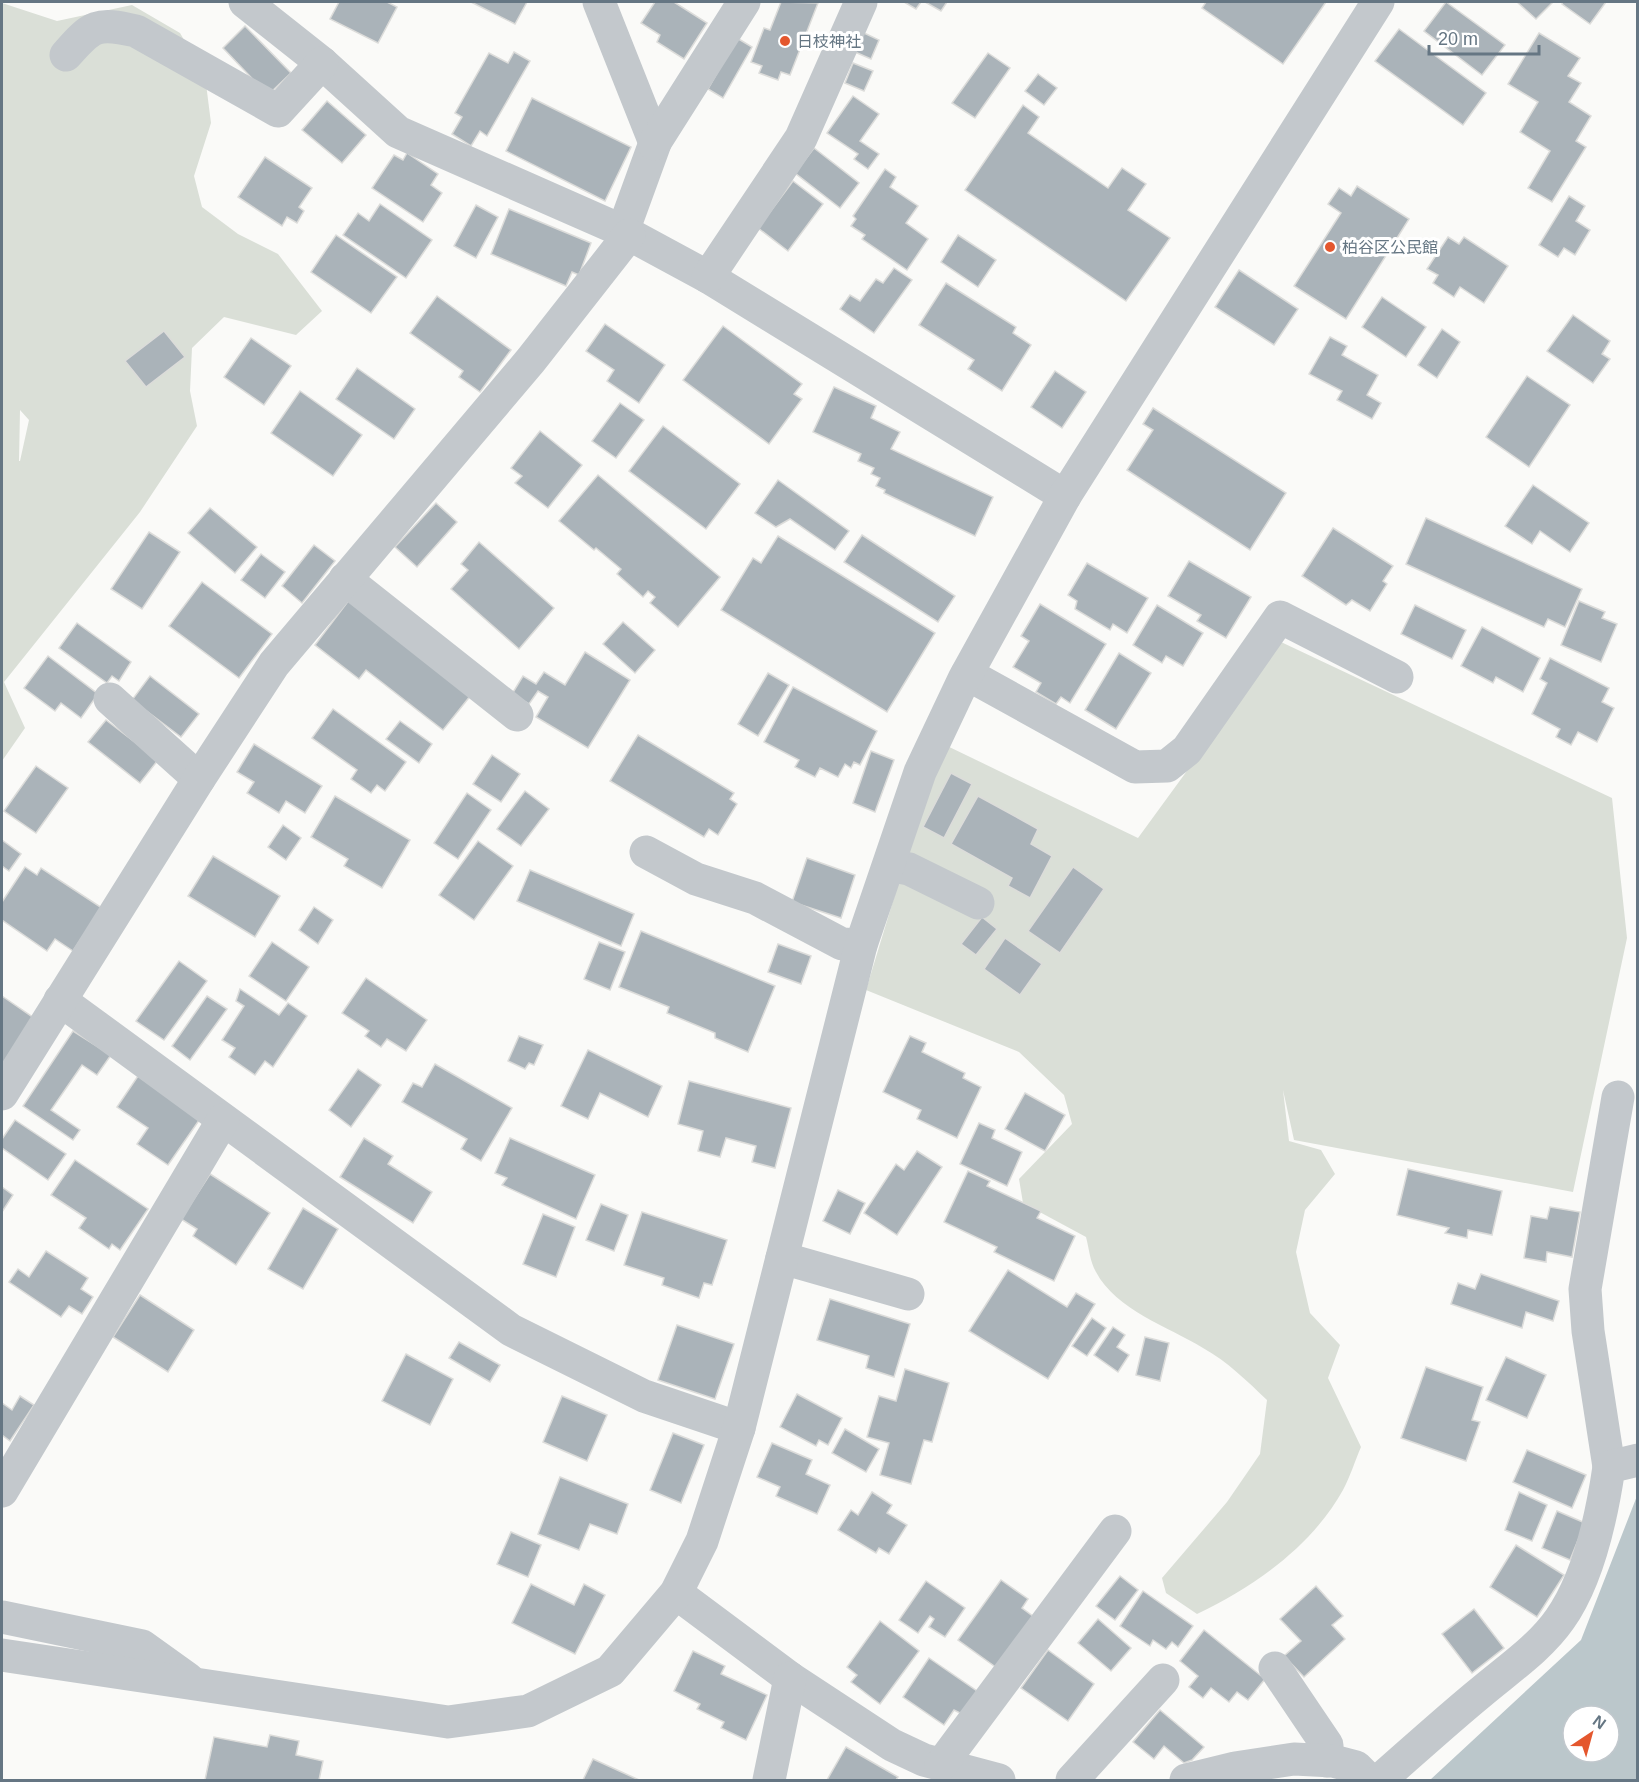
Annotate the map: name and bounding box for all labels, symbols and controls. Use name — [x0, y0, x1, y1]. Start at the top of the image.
scale bar — [1429, 18, 1538, 56]
text: 20 m — [1438, 29, 1478, 49]
place label: 日枝神社 — [797, 33, 861, 50]
marker: 日枝神社 — [778, 34, 792, 48]
place label: 柏谷区公民館 — [1342, 239, 1438, 256]
marker: 柏谷区公民館 — [1323, 240, 1337, 254]
north arrow — [1561, 1704, 1621, 1764]
text: N — [1590, 1712, 1609, 1733]

